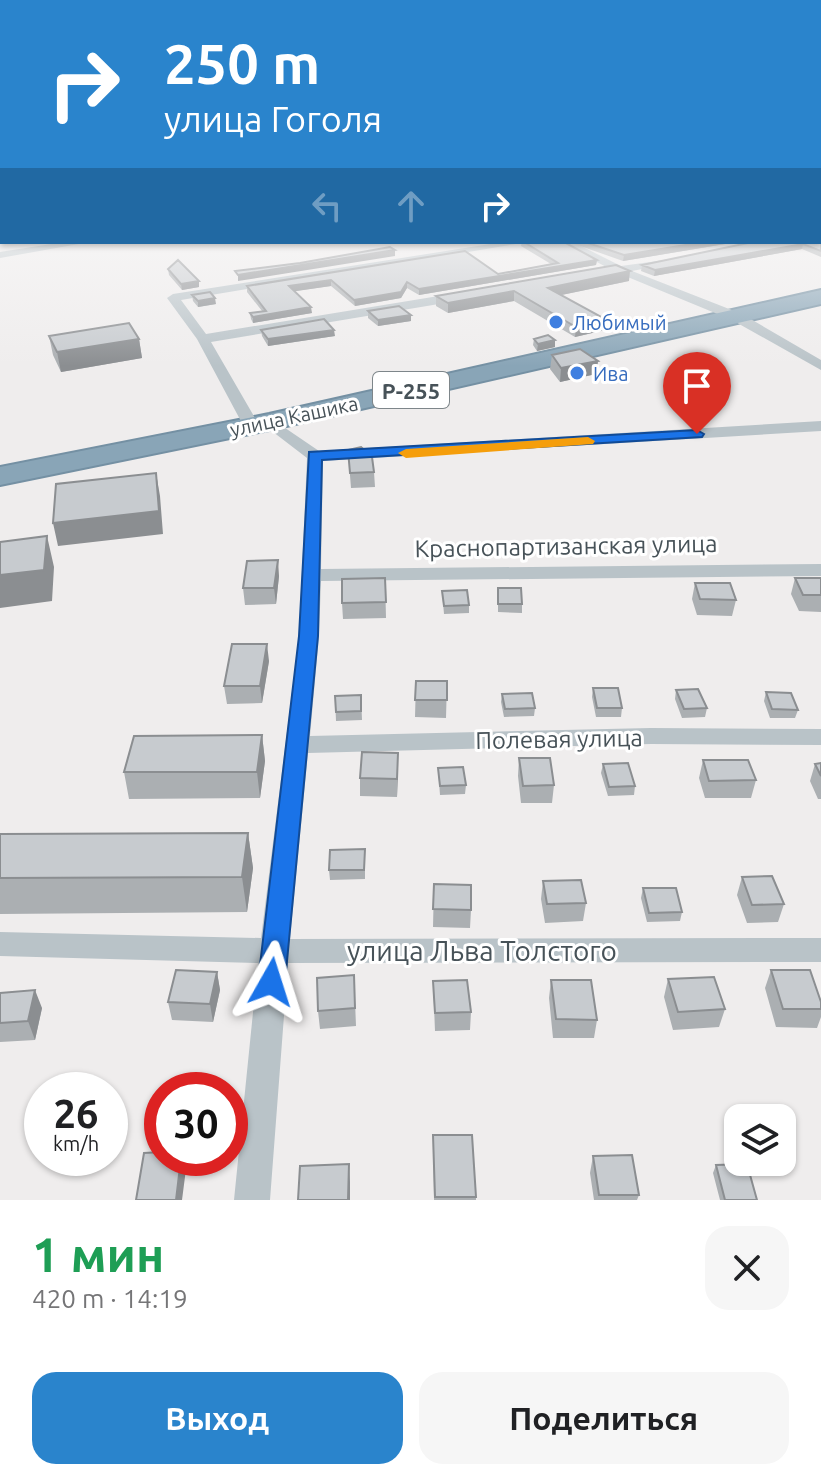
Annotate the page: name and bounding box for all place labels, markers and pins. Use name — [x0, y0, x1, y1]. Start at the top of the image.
place label: Любимый — [572, 311, 666, 334]
marker: Любимый — [547, 313, 565, 331]
pin — [663, 352, 731, 434]
place label: Ива — [593, 362, 629, 385]
marker: Ива — [568, 364, 586, 382]

